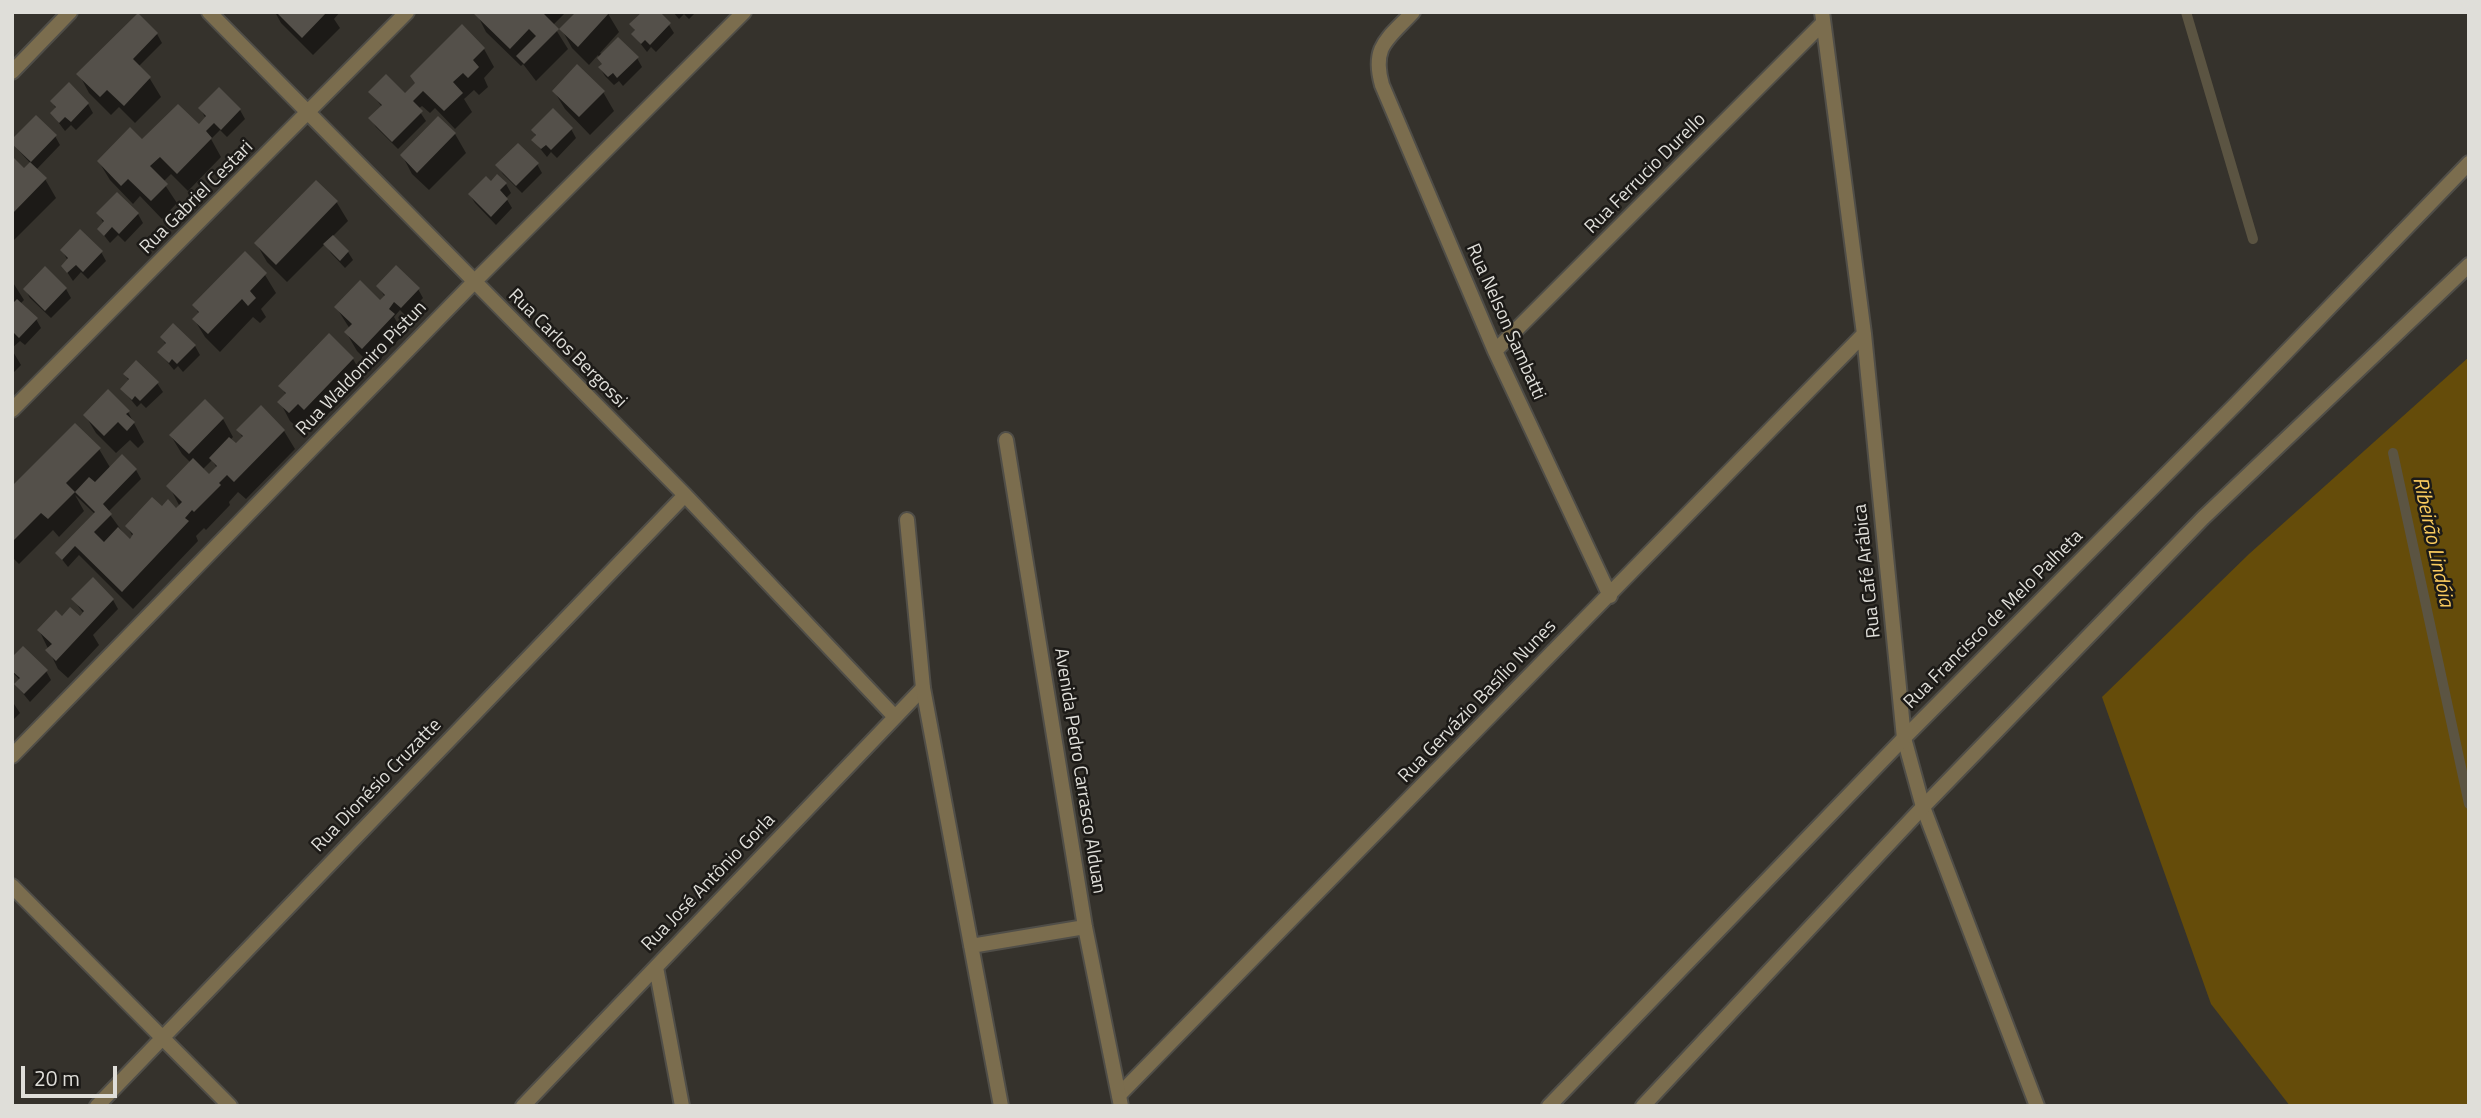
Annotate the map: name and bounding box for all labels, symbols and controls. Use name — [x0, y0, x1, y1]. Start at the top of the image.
street label: Rua Ferrucio Durello — [1581, 109, 1711, 239]
street label: Rua Gabriel Cestari — [136, 137, 258, 259]
street label: Rua Nelson Sambatti — [1460, 241, 1550, 403]
street label: Rua Carlos Bergossi — [503, 285, 631, 413]
street label: Rua Waldomiro Pistun — [292, 297, 432, 441]
water label: Ribeirão Lindóia — [2406, 475, 2458, 609]
street label: Rua Café Arábica — [1850, 503, 1886, 639]
street label: Rua Francisco de Melo Palheta — [1900, 526, 2088, 714]
street label: Rua Gervázio Basílio Nunes — [1394, 616, 1562, 788]
street label: Avenida Pedro Carrasco Alduan — [1048, 647, 1110, 895]
street label: Rua Dionésio Cruzatte — [307, 714, 447, 858]
street label: Rua José Antônio Gorla — [637, 809, 781, 957]
scale bar — [24, 1052, 121, 1096]
text: 20 m — [34, 1062, 80, 1094]

